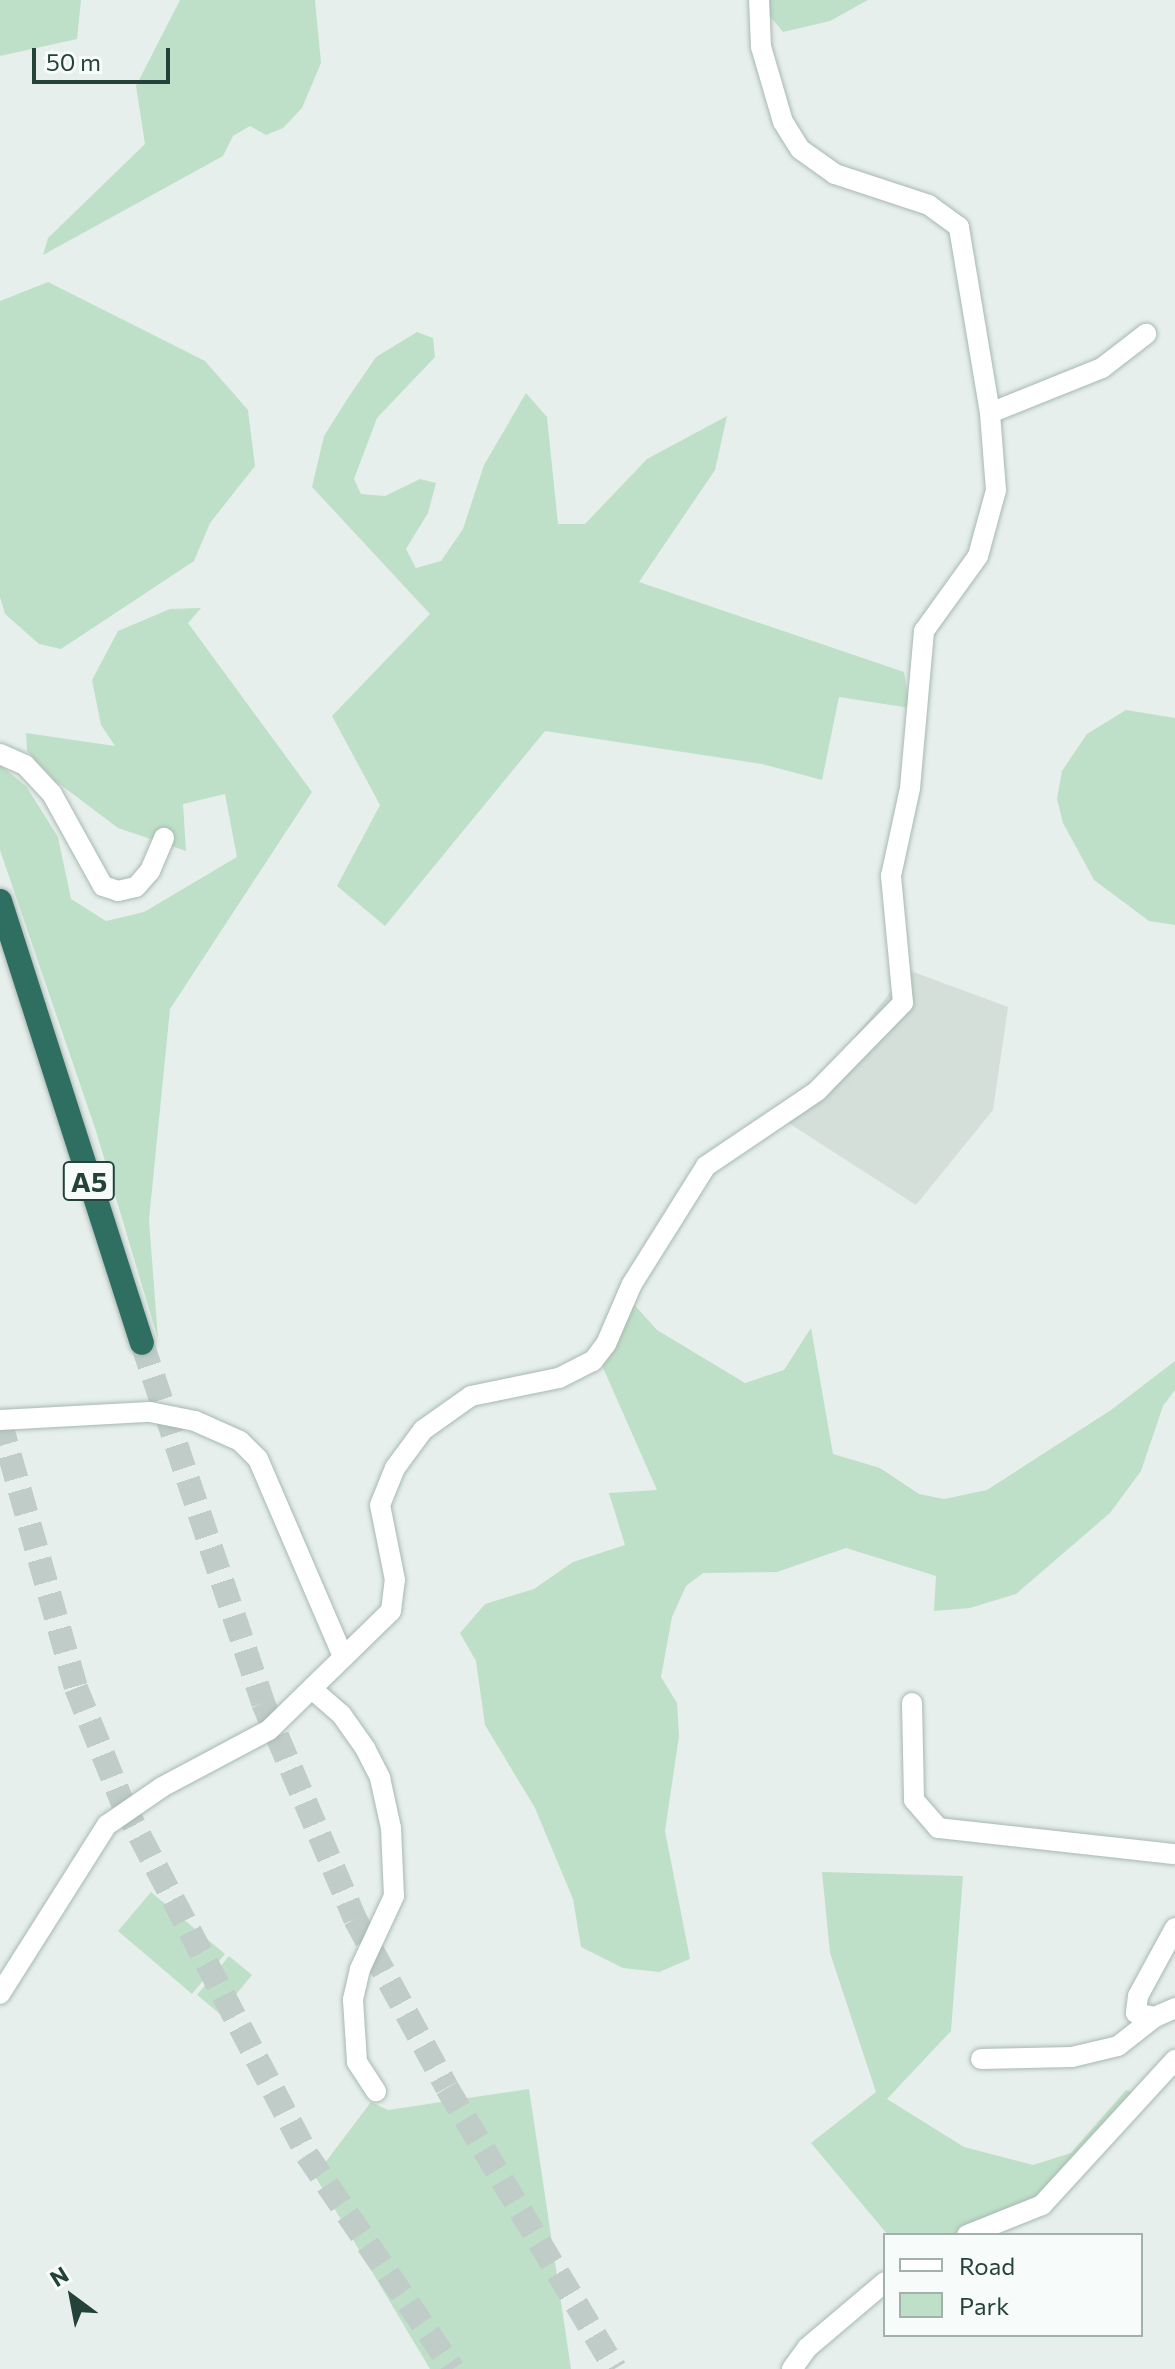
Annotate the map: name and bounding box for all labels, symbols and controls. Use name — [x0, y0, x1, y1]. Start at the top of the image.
scale bar — [36, 32, 174, 82]
text: 50 m — [46, 47, 101, 76]
road number: Α5 — [61, 1157, 117, 1205]
legend — [883, 2233, 1143, 2337]
text: Road — [959, 2251, 1015, 2280]
north arrow — [32, 2257, 112, 2337]
text: N — [45, 2260, 73, 2292]
text: Park — [959, 2291, 1009, 2320]

